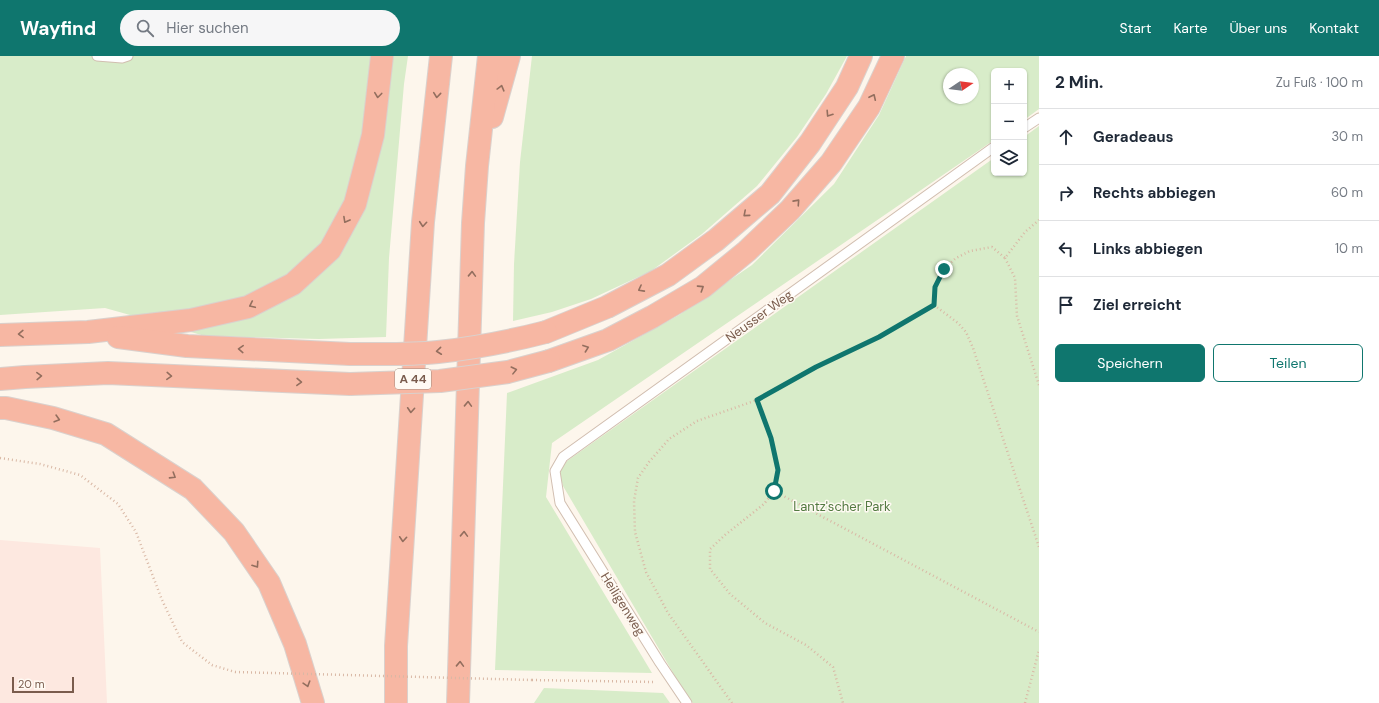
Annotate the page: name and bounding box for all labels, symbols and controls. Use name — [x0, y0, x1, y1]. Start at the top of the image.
search box — [120, 10, 400, 46]
text: Wayfind — [20, 16, 96, 41]
icon: search — [134, 17, 156, 39]
text: Hier suchen — [166, 18, 249, 38]
text: Start — [1120, 19, 1151, 37]
text: Karte — [1173, 19, 1207, 37]
text: Über uns — [1229, 19, 1287, 37]
text: Kontakt — [1309, 19, 1359, 37]
north arrow — [943, 68, 979, 104]
map controls — [991, 68, 1027, 176]
button: + — [991, 68, 1027, 104]
text: 2 Min. — [1055, 71, 1103, 93]
text: Zu Fuß · 100 m — [1276, 74, 1363, 91]
one-way arrow — [496, 85, 505, 92]
one-way arrow — [373, 92, 382, 98]
one-way arrow — [433, 92, 442, 98]
one-way arrow — [868, 94, 876, 101]
button: − — [991, 104, 1027, 140]
one-way arrow — [826, 110, 833, 117]
icon: ahead — [1055, 126, 1077, 148]
text: Geradeaus — [1093, 127, 1174, 147]
text: 30 m — [1331, 128, 1363, 145]
button: layers — [991, 140, 1027, 176]
icon: right — [1055, 182, 1077, 204]
text: Rechts abbiegen — [1093, 183, 1216, 203]
text: 60 m — [1331, 184, 1363, 201]
one-way arrow — [793, 199, 800, 206]
one-way arrow — [744, 209, 751, 216]
one-way arrow — [343, 216, 351, 223]
one-way arrow — [418, 221, 427, 227]
icon: left — [1055, 238, 1077, 260]
text: Links abbiegen — [1093, 239, 1203, 259]
text: 10 m — [1335, 240, 1363, 257]
route end — [935, 260, 953, 278]
one-way arrow — [468, 271, 476, 277]
one-way arrow — [637, 284, 645, 292]
one-way arrow — [696, 286, 703, 293]
street label: Neusser Weg — [722, 286, 796, 346]
icon: arrive — [1055, 294, 1077, 316]
text: Ziel erreicht — [1093, 295, 1182, 315]
one-way arrow — [249, 300, 257, 308]
one-way arrow — [18, 330, 24, 338]
one-way arrow — [582, 344, 589, 353]
button: Speichern — [1055, 344, 1205, 382]
button: Teilen — [1213, 344, 1363, 382]
one-way arrow — [238, 345, 244, 353]
one-way arrow — [436, 347, 442, 356]
one-way arrow — [511, 367, 517, 375]
road number: A 44 — [395, 369, 431, 389]
one-way arrow — [36, 372, 42, 381]
one-way arrow — [166, 372, 172, 381]
one-way arrow — [296, 378, 302, 386]
one-way arrow — [464, 401, 472, 407]
one-way arrow — [406, 407, 415, 413]
one-way arrow — [54, 414, 61, 423]
one-way arrow — [169, 472, 176, 479]
route start — [765, 482, 783, 500]
park label: Lantz'scher Park — [793, 498, 891, 515]
one-way arrow — [459, 531, 468, 537]
one-way arrow — [398, 536, 407, 542]
one-way arrow — [252, 560, 259, 567]
street label: Heiligenweg — [597, 569, 649, 639]
one-way arrow — [455, 661, 464, 667]
scale bar — [12, 675, 74, 694]
text: 20 m — [18, 677, 44, 691]
one-way arrow — [302, 680, 311, 687]

